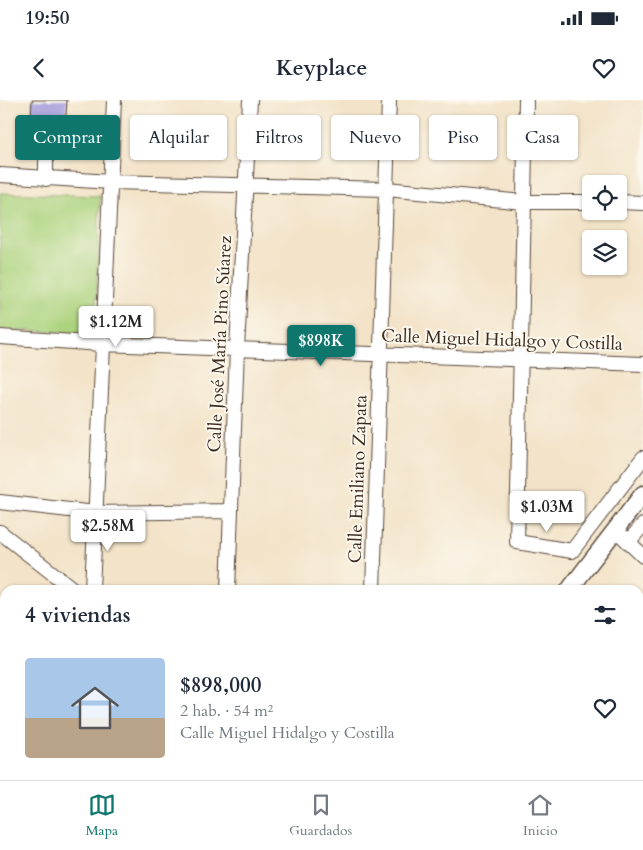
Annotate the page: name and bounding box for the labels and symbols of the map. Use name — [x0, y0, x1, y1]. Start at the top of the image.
street label: Calle José María Pino Súarez — [202, 235, 238, 453]
pin: $1.12M — [75, 306, 157, 348]
street label: Calle Miguel Hidalgo y Costilla — [381, 323, 623, 357]
pin: $898K — [286, 324, 356, 367]
street label: Calle Emiliano Zapata — [343, 394, 373, 564]
pin: $1.03M — [506, 490, 588, 533]
pin: $2.58M — [67, 510, 149, 552]

